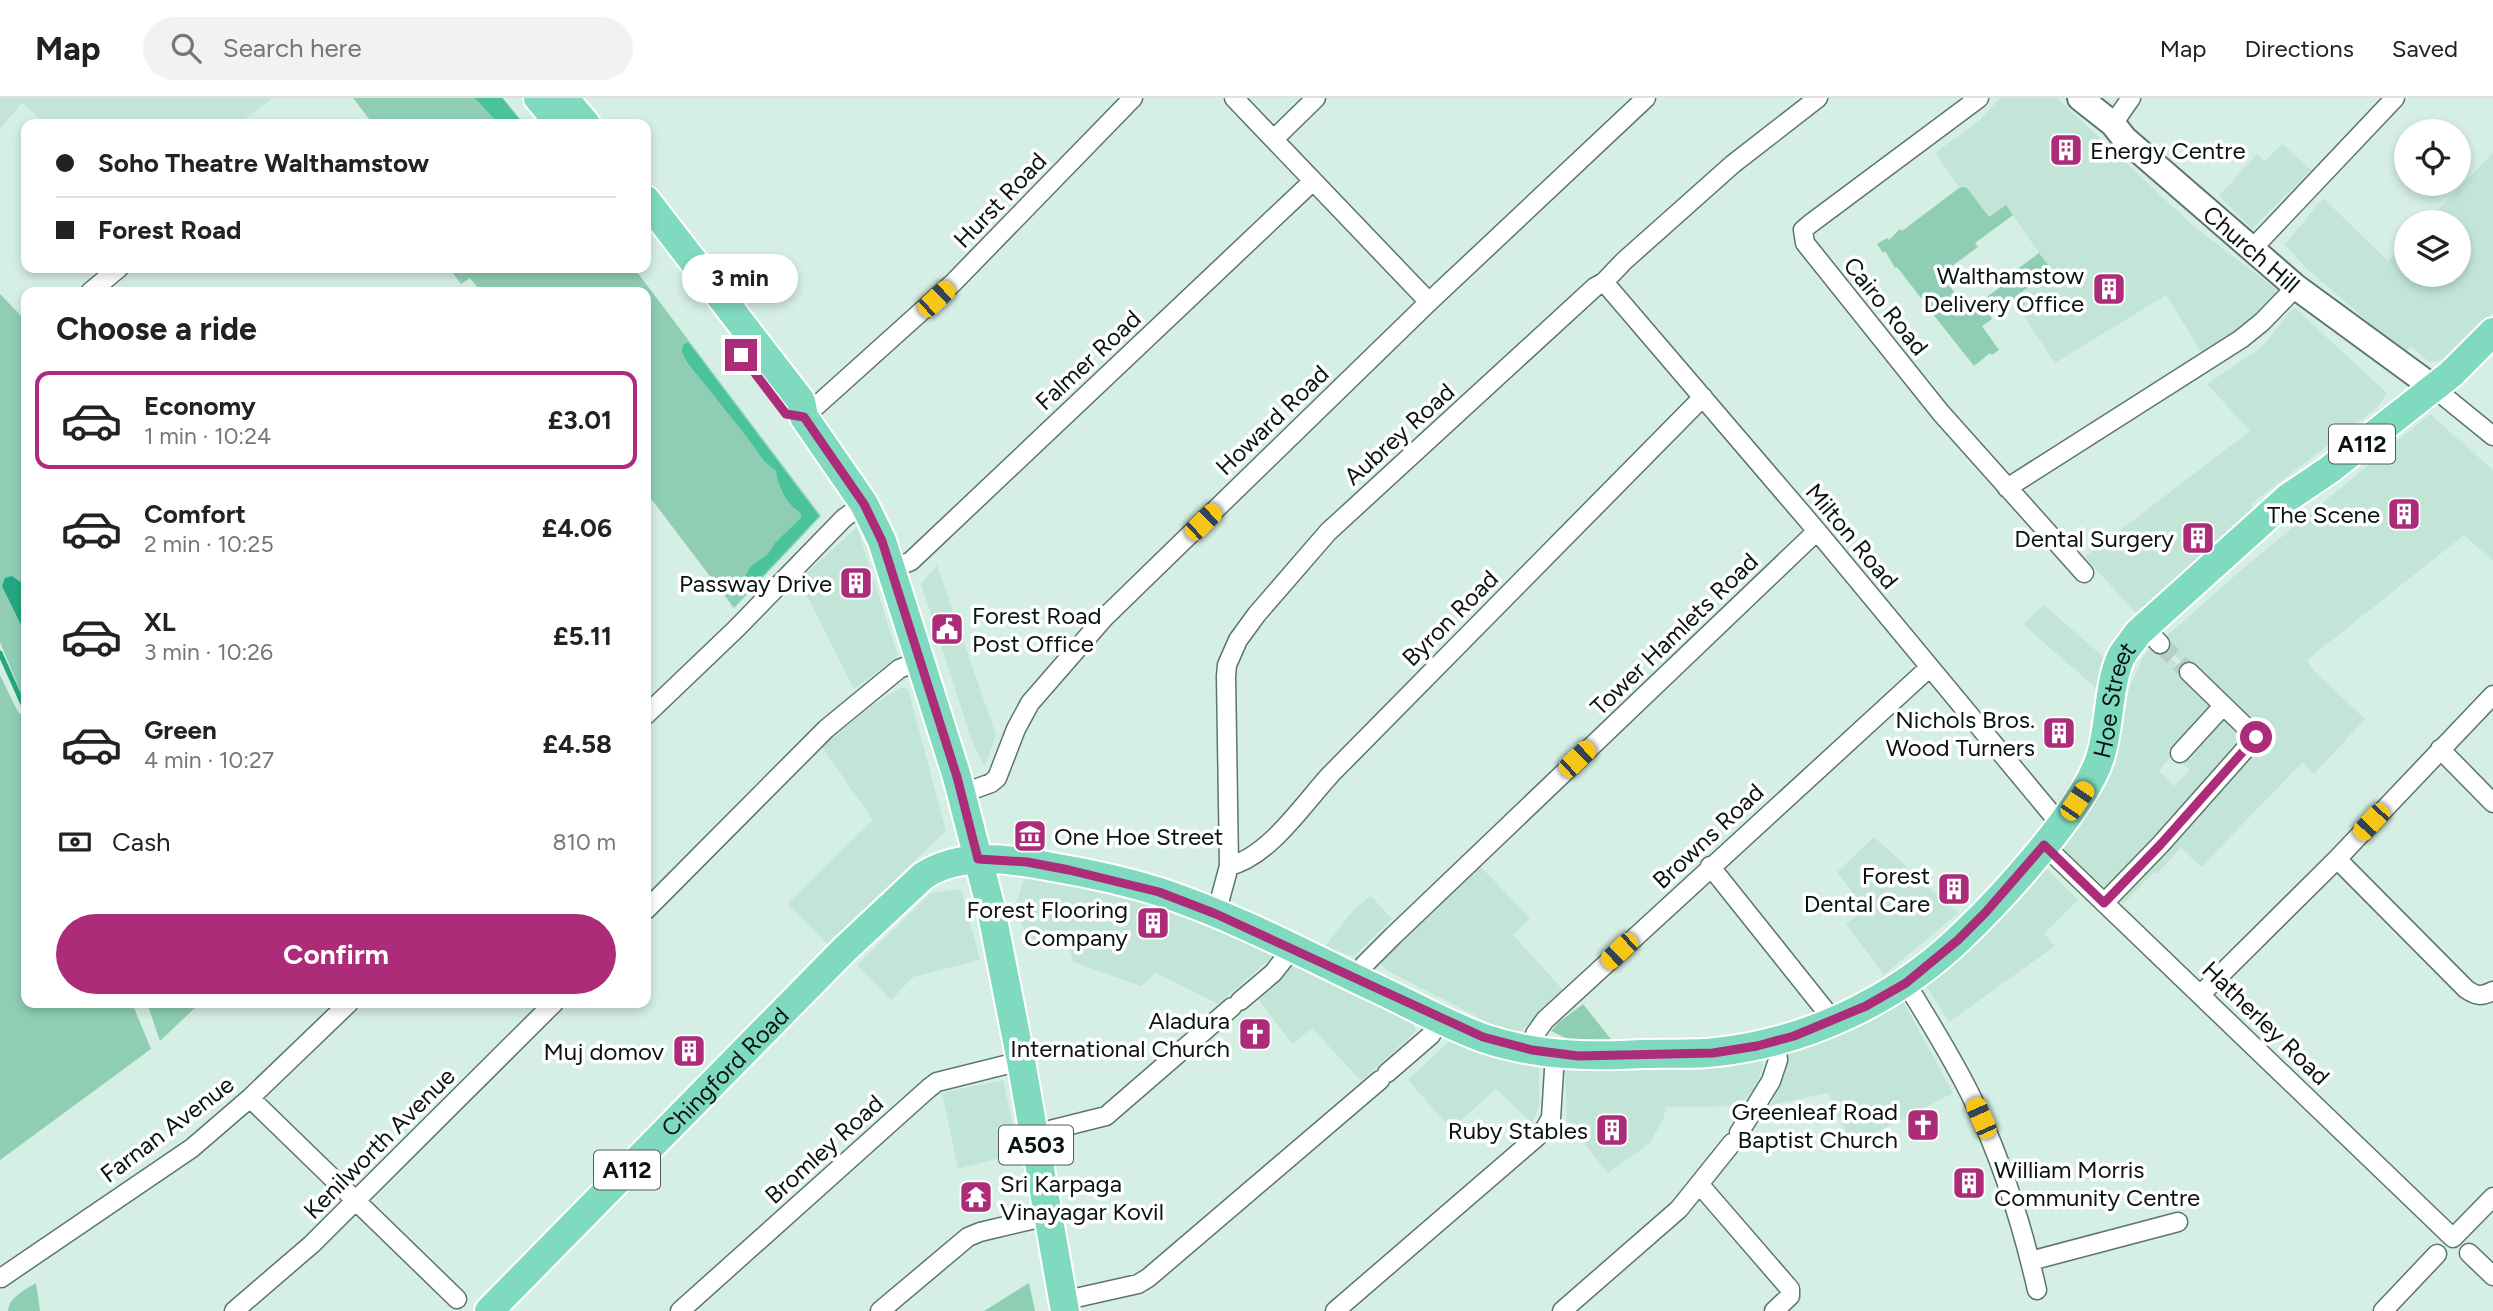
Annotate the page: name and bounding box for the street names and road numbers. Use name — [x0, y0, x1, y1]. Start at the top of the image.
street label: Hurst Road — [948, 146, 1052, 254]
street label: Church Hill — [2198, 199, 2306, 299]
street label: Cairo Road — [1837, 251, 1935, 361]
street label: Falmer Road — [1029, 304, 1147, 416]
street label: Howard Road — [1209, 359, 1335, 481]
street label: Aubrey Road — [1338, 377, 1460, 491]
road number: A112 — [2329, 424, 2395, 464]
street label: Milton Road — [1800, 477, 1904, 595]
street label: Tower Hamlets Road — [1584, 547, 1764, 721]
street label: Byron Road — [1396, 564, 1504, 672]
street label: Hoe Street — [2086, 636, 2141, 761]
street label: Browns Road — [1647, 777, 1769, 895]
street label: Hatherley Road — [2196, 955, 2336, 1091]
street label: Chingford Road — [655, 1001, 794, 1142]
street label: Kenilworth Avenue — [297, 1061, 461, 1225]
street label: Farnan Avenue — [95, 1069, 239, 1189]
street label: Bromley Road — [759, 1088, 889, 1210]
road number: A503 — [999, 1126, 1073, 1164]
road number: A112 — [594, 1150, 660, 1190]

